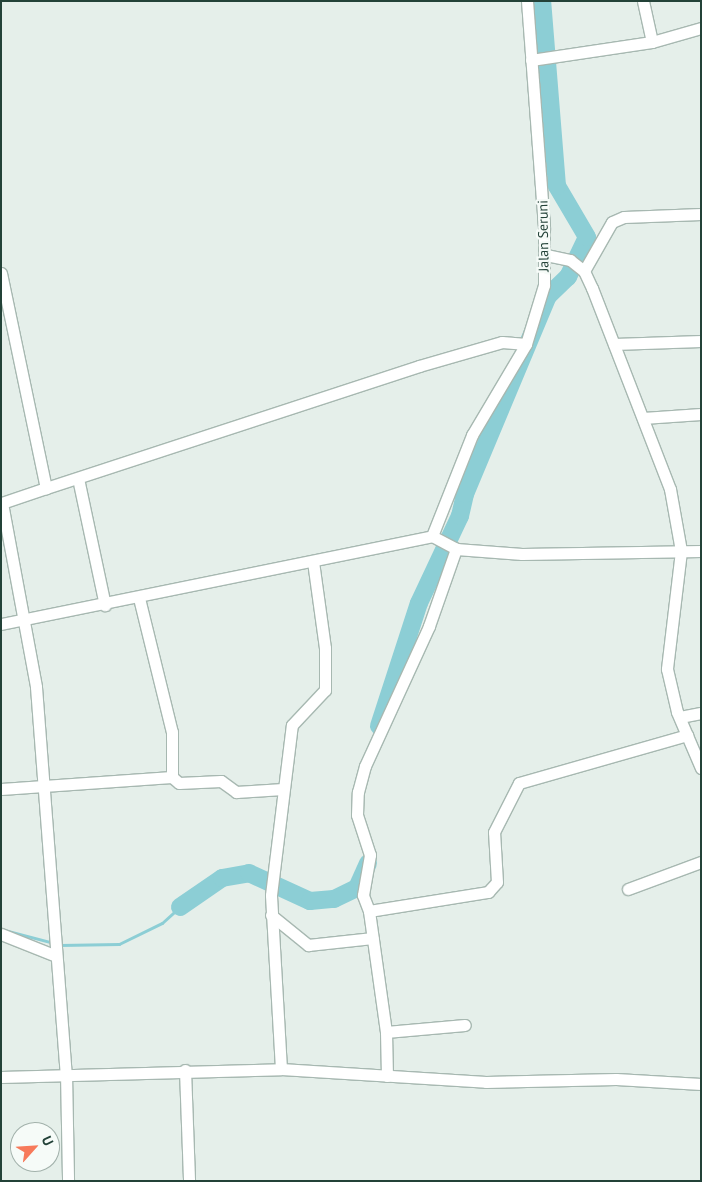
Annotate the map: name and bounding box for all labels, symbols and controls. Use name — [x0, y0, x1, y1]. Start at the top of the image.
street label: Jalan Seruni — [534, 200, 552, 272]
north arrow — [10, 1122, 60, 1172]
text: U — [38, 1133, 58, 1149]

